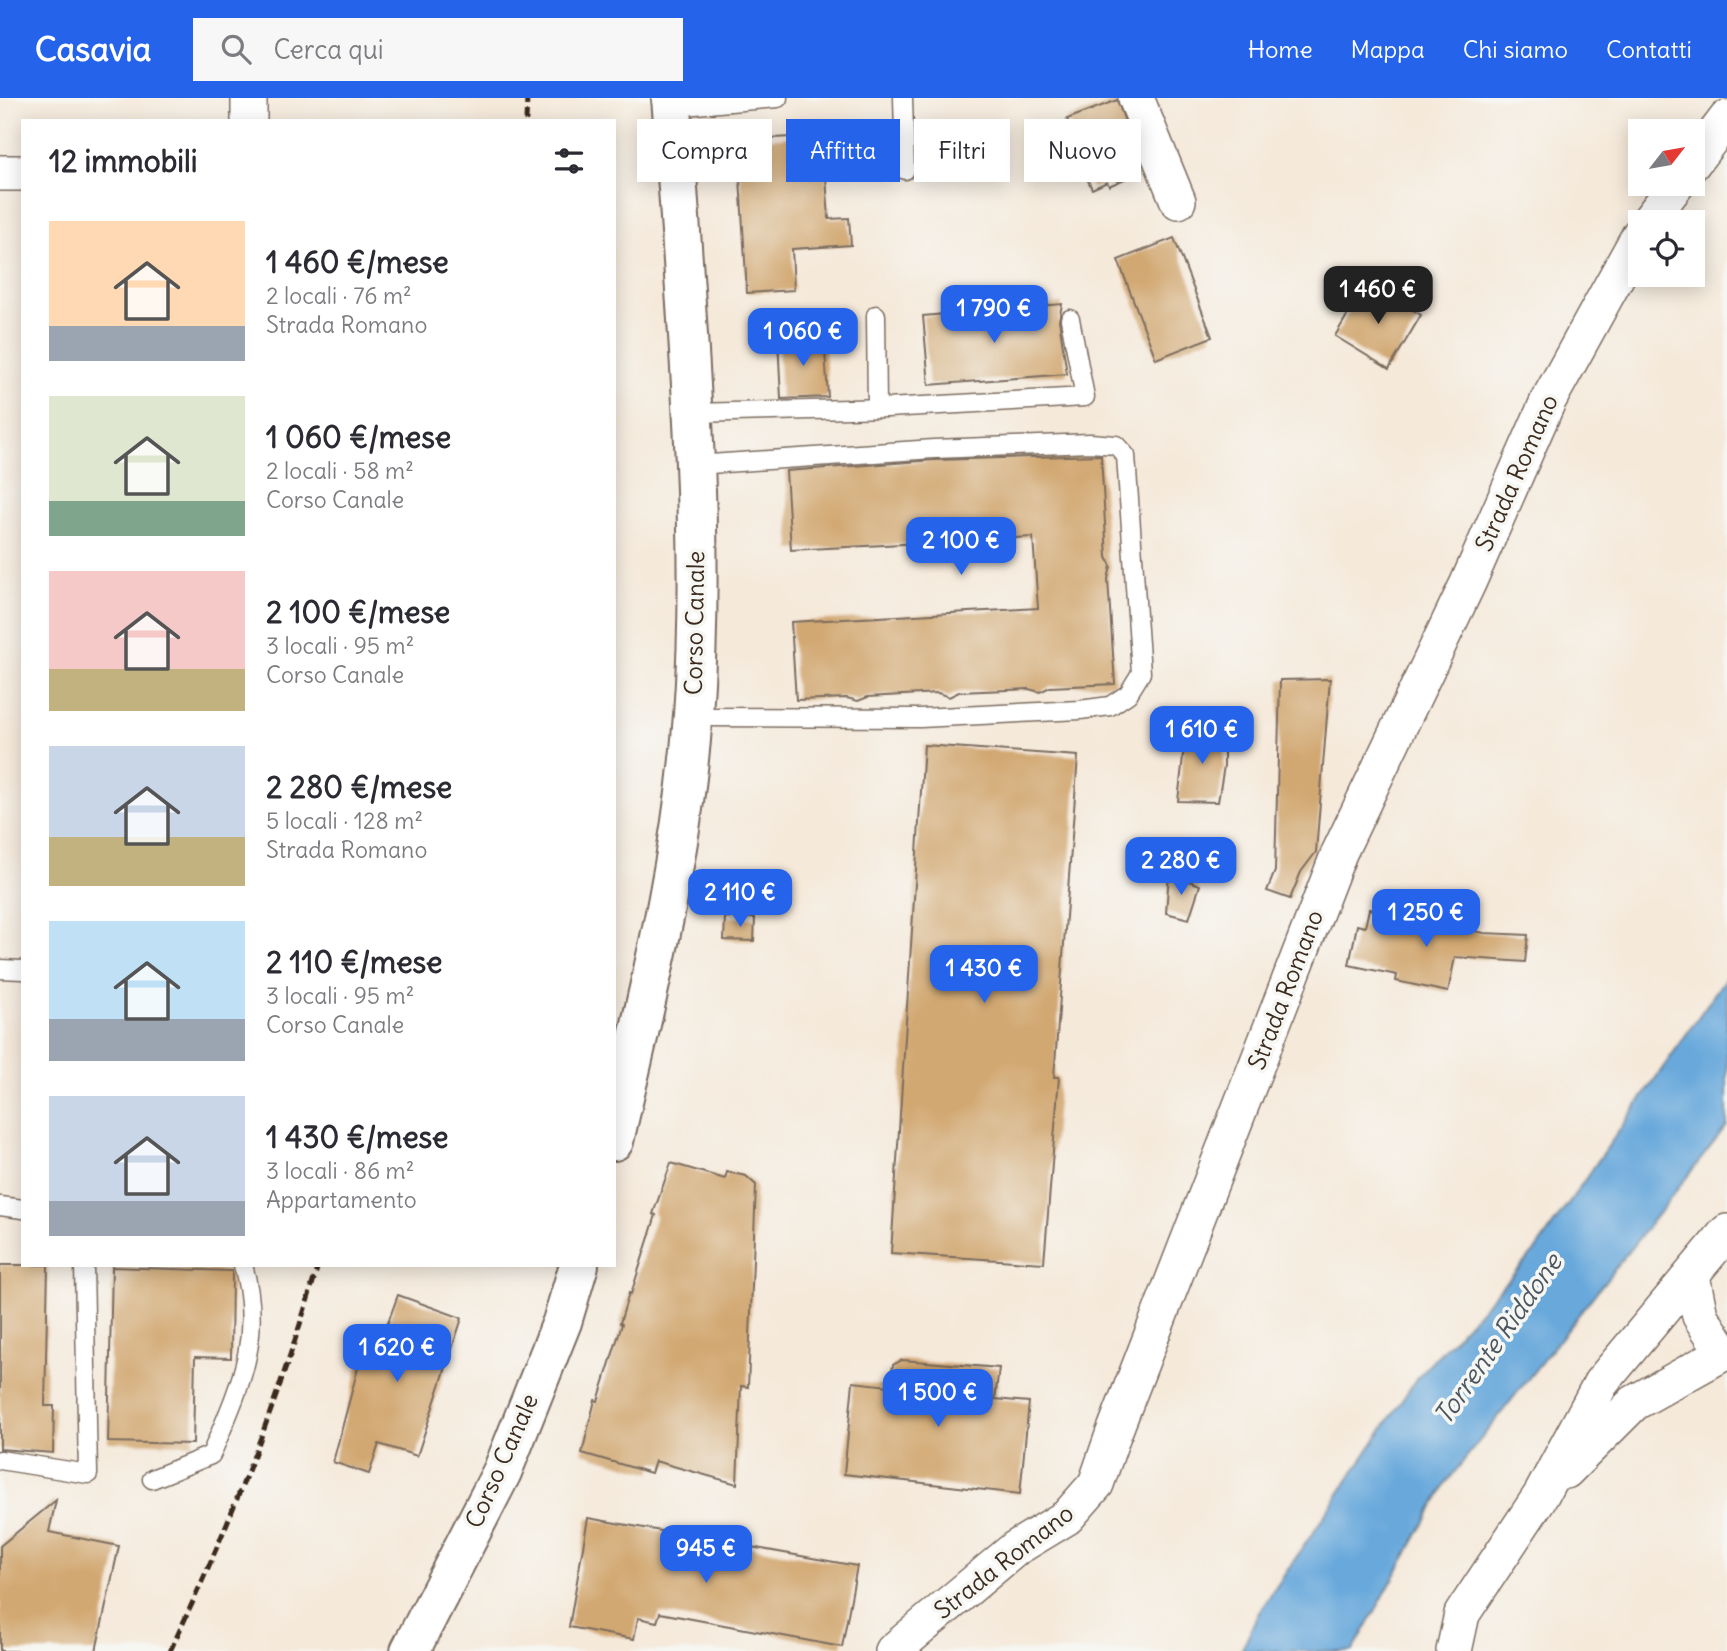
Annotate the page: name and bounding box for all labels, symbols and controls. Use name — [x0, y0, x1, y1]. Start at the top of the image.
search box — [193, 18, 683, 81]
text: Casavia — [35, 28, 151, 70]
icon: search — [217, 30, 255, 68]
text: Cerca qui — [273, 33, 384, 66]
text: Home — [1248, 34, 1313, 64]
text: Mappa — [1351, 34, 1425, 64]
text: Chi siamo — [1463, 34, 1568, 64]
text: Contatti — [1606, 34, 1692, 64]
chip: Compra — [637, 119, 772, 182]
chip: Affitta — [786, 119, 900, 182]
chip: Filtri — [914, 119, 1010, 182]
chip: Nuovo — [1024, 119, 1141, 182]
north arrow — [1628, 119, 1704, 196]
map controls — [1628, 119, 1705, 287]
text: 12 immobili — [49, 142, 197, 180]
icon: filters — [550, 142, 588, 180]
button: locate — [1628, 210, 1705, 287]
text: 1 460 €/mese — [266, 243, 449, 281]
icon: home — [105, 249, 189, 333]
pin: 1 460 € — [1313, 266, 1443, 326]
text: 1 460 € — [1340, 274, 1416, 303]
text: 2 locali · 76 m² — [266, 281, 412, 310]
pin: 1 790 € — [929, 286, 1059, 345]
text: 1 790 € — [957, 293, 1031, 322]
pin: 1 060 € — [738, 308, 868, 368]
text: Strada Romano — [266, 310, 427, 339]
text: 1 060 € — [764, 316, 842, 345]
street label: Strada Romano — [1468, 390, 1564, 556]
text: 1 060 €/mese — [266, 418, 451, 456]
icon: home — [105, 424, 189, 508]
text: 2 locali · 58 m² — [266, 456, 414, 485]
text: Corso Canale — [266, 485, 404, 514]
pin: 2 100 € — [896, 518, 1026, 577]
text: 2 100 € — [922, 525, 1000, 554]
street label: Corso Canale — [678, 551, 710, 695]
text: 2 100 €/mese — [266, 593, 450, 631]
icon: home — [105, 599, 189, 683]
text: 3 locali · 95 m² — [266, 631, 414, 660]
text: Corso Canale — [266, 660, 404, 689]
pin: 1 610 € — [1137, 706, 1267, 766]
text: 1 610 € — [1166, 714, 1238, 743]
text: 2 280 €/mese — [266, 768, 452, 806]
icon: home — [105, 774, 189, 858]
text: 5 locali · 128 m² — [266, 806, 423, 835]
text: Strada Romano — [266, 835, 427, 864]
pin: 2 280 € — [1116, 838, 1246, 897]
text: 2 280 € — [1141, 845, 1221, 874]
pin: 2 110 € — [675, 870, 805, 929]
text: 2 110 € — [704, 877, 776, 906]
pin: 1 250 € — [1361, 890, 1491, 949]
text: 1 250 € — [1388, 897, 1464, 926]
street label: Strada Romano — [1241, 906, 1329, 1074]
text: 2 110 €/mese — [266, 943, 442, 981]
pin: 1 430 € — [919, 946, 1049, 1005]
icon: home — [105, 949, 189, 1033]
text: 1 430 € — [946, 953, 1022, 982]
text: 3 locali · 95 m² — [266, 981, 414, 1010]
text: Corso Canale — [266, 1010, 404, 1039]
text: 1 430 €/mese — [266, 1118, 448, 1156]
icon: home — [105, 1124, 189, 1208]
text: 3 locali · 86 m² — [266, 1156, 414, 1185]
text: Appartamento — [266, 1185, 417, 1214]
water label: Torrente Riddone — [1426, 1245, 1570, 1431]
pin: 1 620 € — [332, 1324, 462, 1384]
text: 1 620 € — [359, 1332, 435, 1361]
pin: 1 500 € — [873, 1370, 1003, 1429]
text: 1 500 € — [899, 1377, 977, 1406]
street label: Corso Canale — [458, 1389, 544, 1533]
street label: Strada Romano — [928, 1498, 1079, 1625]
pin: 945 € — [657, 1526, 755, 1585]
text: 945 € — [676, 1533, 736, 1562]

